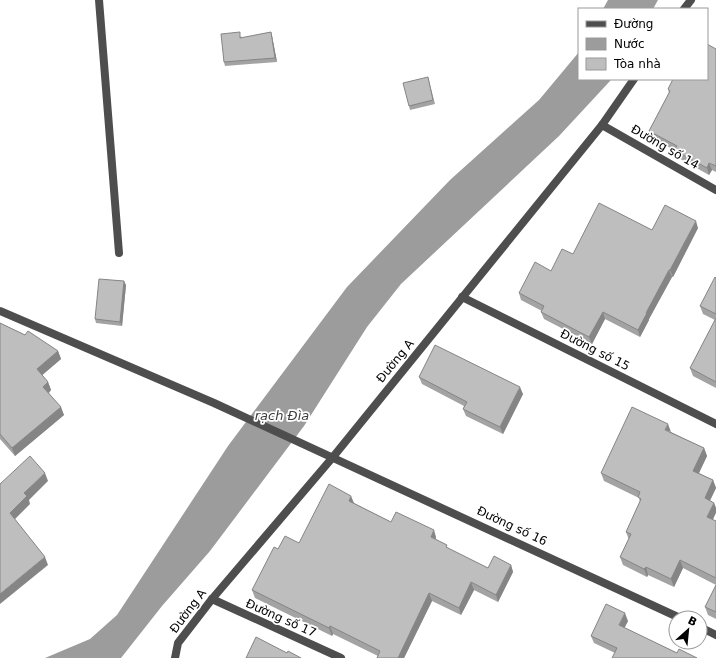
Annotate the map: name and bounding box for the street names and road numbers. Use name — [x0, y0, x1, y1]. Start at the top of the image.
street label: Đường số 14 — [629, 122, 701, 172]
street label: Đường số 15 — [558, 327, 632, 373]
street label: Đường A — [373, 336, 417, 385]
street label: Đường số 16 — [475, 504, 549, 548]
street label: Đường A — [167, 586, 210, 636]
street label: Đường số 17 — [243, 596, 319, 640]

